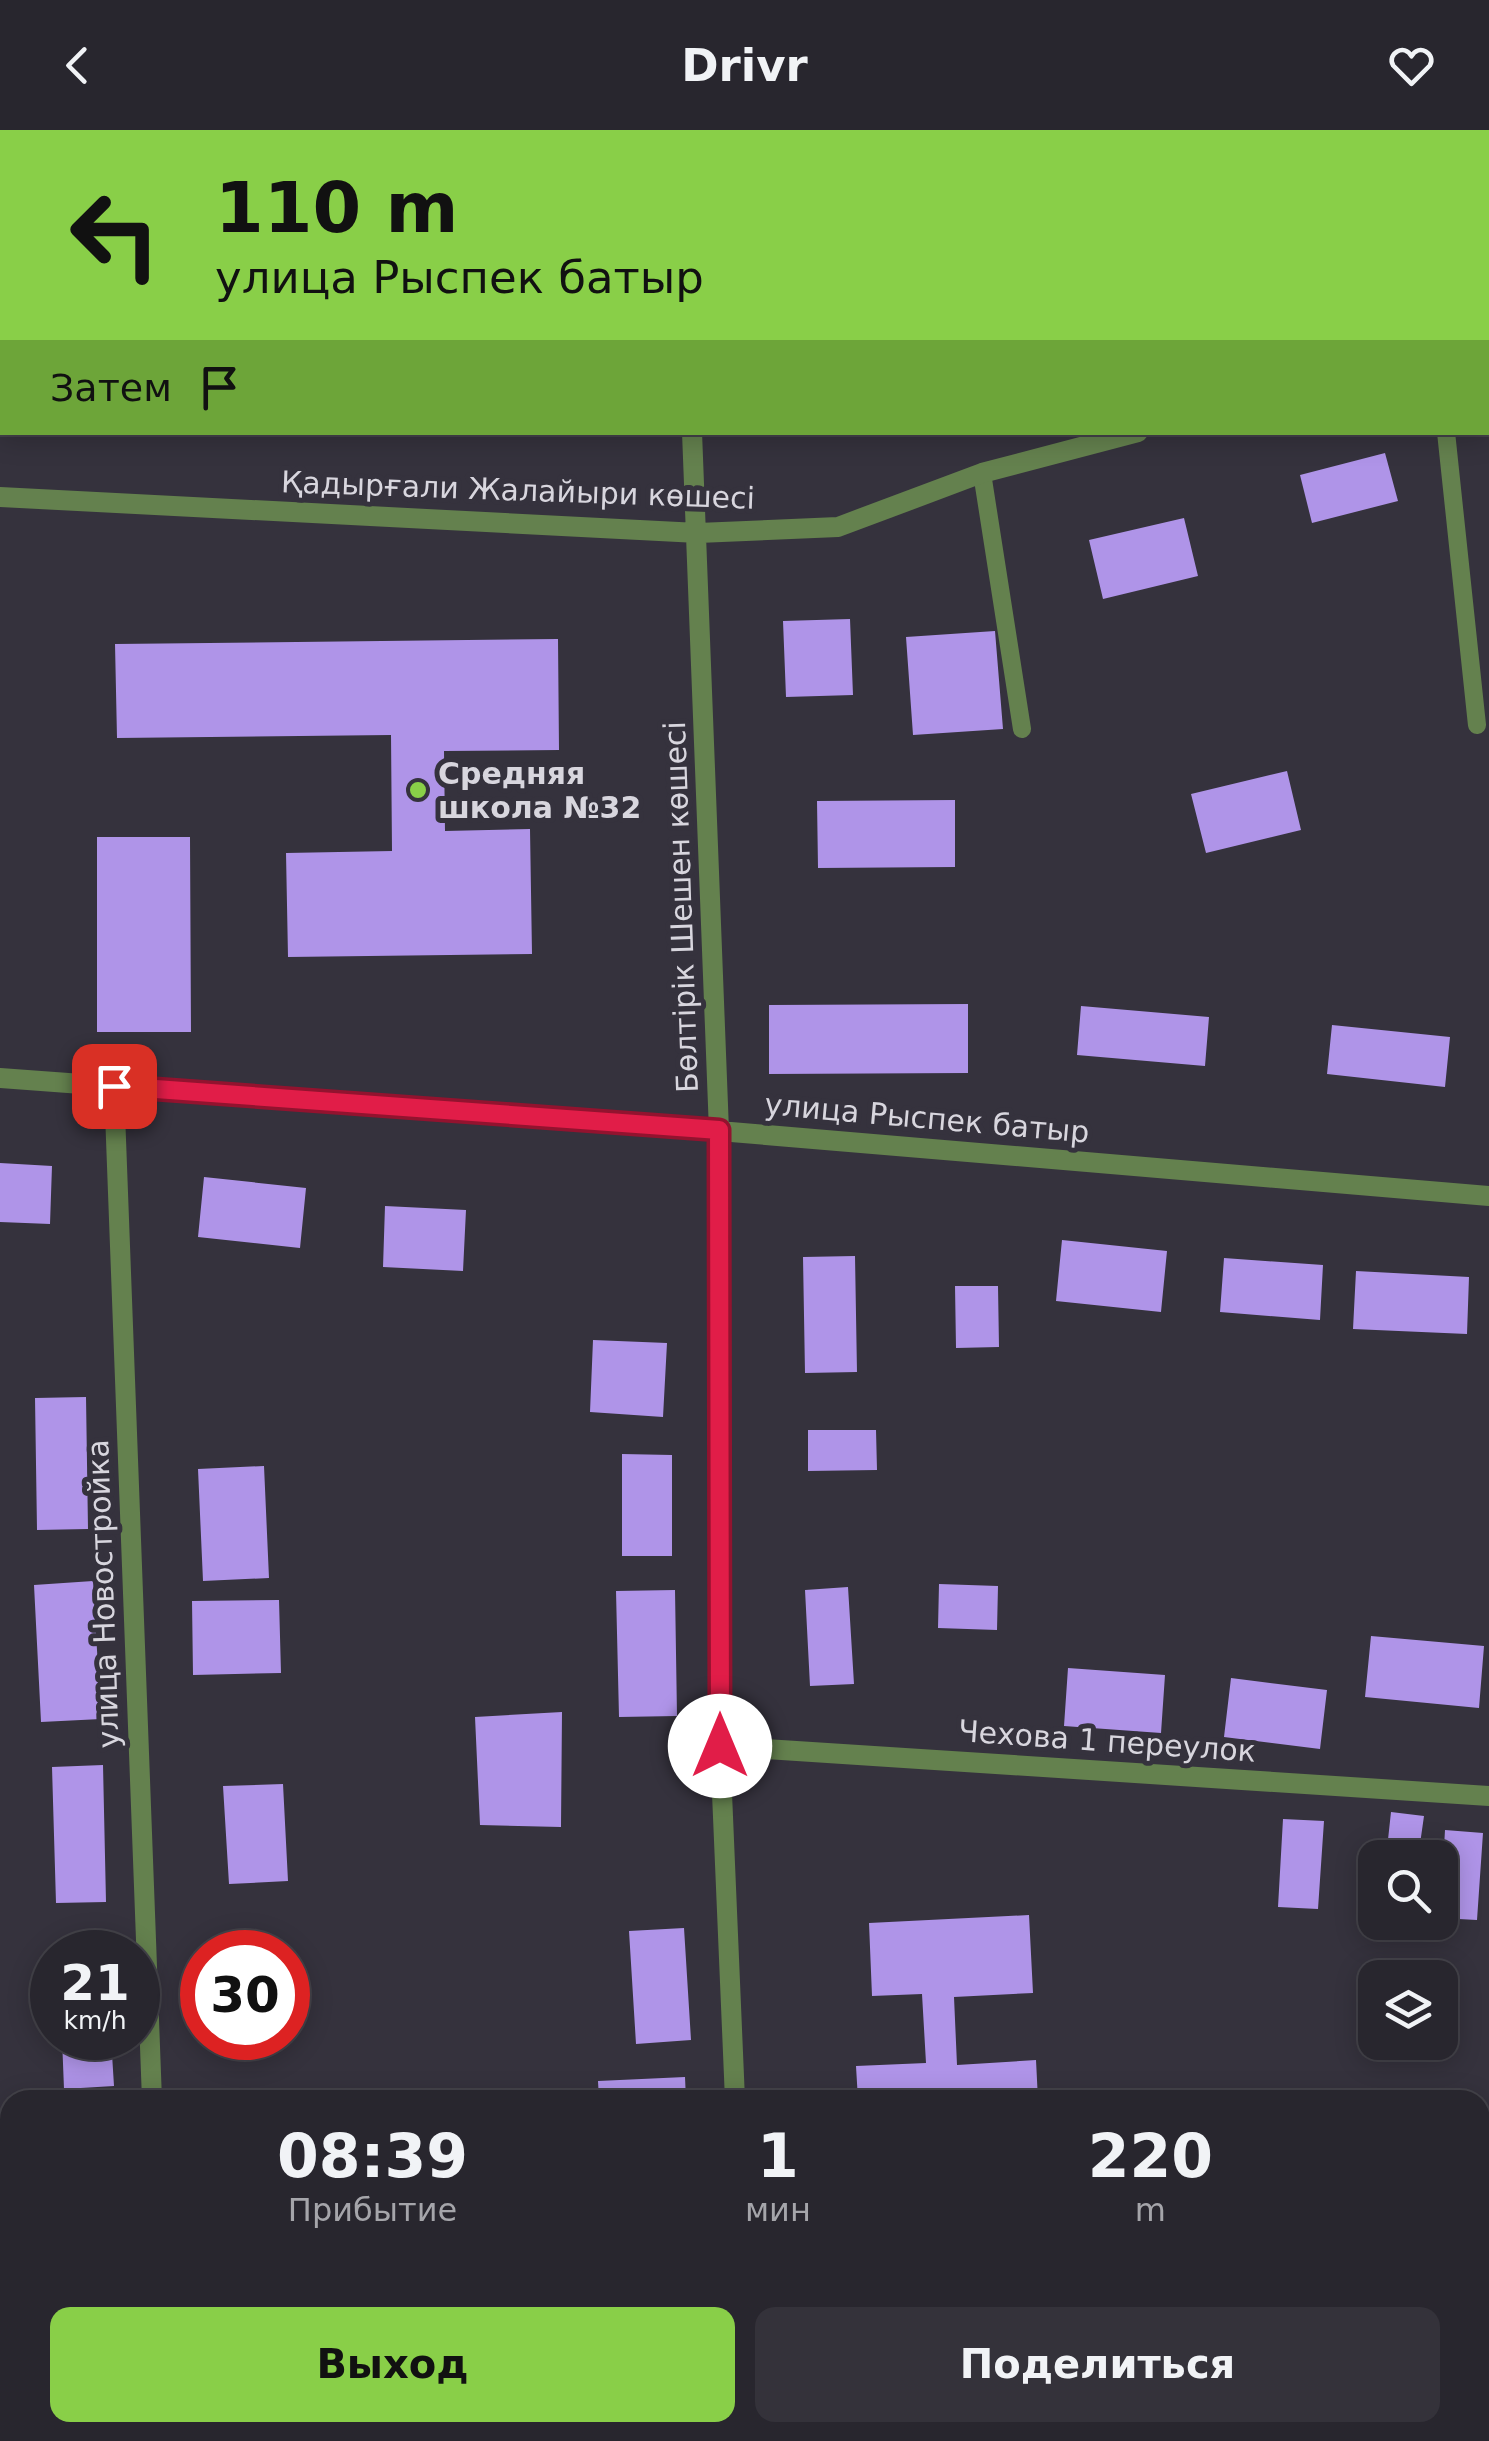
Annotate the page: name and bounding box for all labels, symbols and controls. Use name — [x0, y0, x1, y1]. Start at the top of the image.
icon: back — [50, 38, 105, 93]
icon: heart — [1384, 38, 1439, 93]
text: Drivr — [681, 39, 808, 92]
text: 110 m — [215, 167, 458, 249]
icon: left — [50, 170, 180, 300]
text: улица Рыспек батыр — [215, 251, 704, 304]
icon: arrive — [192, 360, 247, 415]
text: Затем — [50, 366, 172, 410]
street label: Қадырғали Жалайыри көшесі — [280, 464, 756, 516]
street label: Бөлтірік Шешен көшесі — [657, 721, 705, 1093]
place label: Средняя школа №32 — [438, 756, 641, 825]
marker: Средняя школа №32 — [407, 779, 429, 801]
pin — [72, 1044, 157, 1129]
icon: arrive — [87, 1059, 142, 1114]
street label: улица Рыспек батыр — [763, 1086, 1091, 1150]
street label: улица Новостройка — [80, 1439, 126, 1749]
position arrow — [668, 1694, 772, 1798]
street label: Чехова 1 переулок — [957, 1713, 1257, 1769]
map controls — [1358, 1840, 1458, 2060]
button: search — [1358, 1840, 1458, 1940]
speed limit sign: 30 — [180, 1930, 310, 2060]
text: 21 — [60, 1954, 130, 2012]
button: layers — [1358, 1960, 1458, 2060]
text: km/h — [63, 2006, 127, 2035]
text: 08:39 — [277, 2121, 468, 2191]
text: 1 — [757, 2121, 799, 2191]
text: 220 — [1088, 2121, 1213, 2191]
text: Прибытие — [288, 2191, 457, 2229]
text: мин — [745, 2191, 811, 2229]
text: m — [1135, 2191, 1166, 2229]
button: Выход — [50, 2307, 735, 2422]
button: Поделиться — [755, 2307, 1440, 2422]

